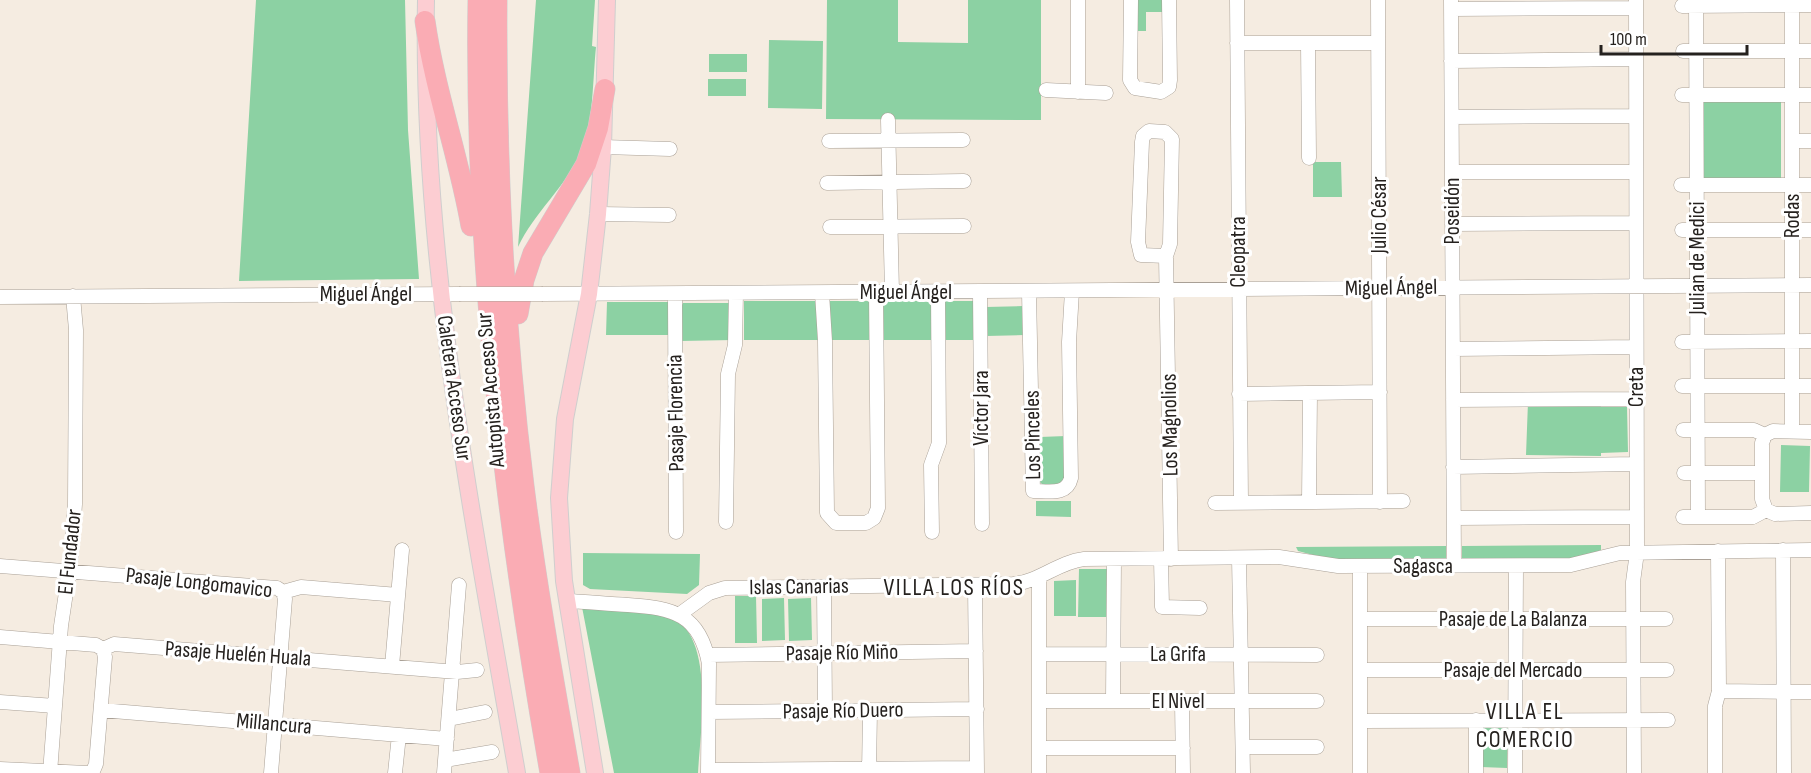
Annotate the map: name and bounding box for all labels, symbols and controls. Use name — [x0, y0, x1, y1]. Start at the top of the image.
scale bar — [1601, 18, 1746, 56]
text: 100 m — [1610, 29, 1647, 50]
street label: Julio César — [1366, 177, 1393, 254]
street label: Poseidón — [1439, 178, 1466, 244]
street label: Rodas — [1779, 194, 1806, 238]
street label: Julian de Medici — [1684, 201, 1711, 316]
street label: Cleopatra — [1225, 216, 1252, 288]
street label: Miguel Ángel — [1345, 274, 1437, 302]
street label: Miguel Ángel — [860, 279, 952, 306]
street label: Miguel Ángel — [320, 281, 412, 308]
street label: Autopista Acceso Sur — [471, 311, 511, 470]
street label: Caletera Acceso Sur — [430, 314, 478, 462]
street label: Pasaje Florencia — [661, 354, 691, 472]
street label: Creta — [1623, 367, 1650, 407]
street label: Víctor Jara — [968, 370, 995, 446]
street label: Los Magnolios — [1156, 373, 1184, 477]
street label: Los Pinceles — [1019, 390, 1047, 480]
street label: El Fundador — [52, 508, 88, 596]
street label: Sagasca — [1393, 553, 1453, 580]
street label: Pasaje Longomavico — [124, 562, 274, 604]
street label: Islas Canarias — [749, 573, 849, 601]
district label: VILLA LOS RÍOS — [884, 573, 1024, 602]
street label: Pasaje de La Balanza — [1439, 606, 1587, 633]
street label: Pasaje Huelén Huala — [164, 635, 312, 673]
street label: Pasaje Río Miño — [785, 639, 899, 667]
street label: La Grifa — [1150, 641, 1206, 668]
street label: Pasaje del Mercado — [1444, 657, 1582, 684]
street label: El Nivel — [1151, 688, 1205, 715]
street label: Pasaje Río Duero — [782, 696, 904, 726]
district label: VILLA EL COMERCIO — [1476, 697, 1574, 754]
street label: Millancura — [235, 707, 313, 741]

